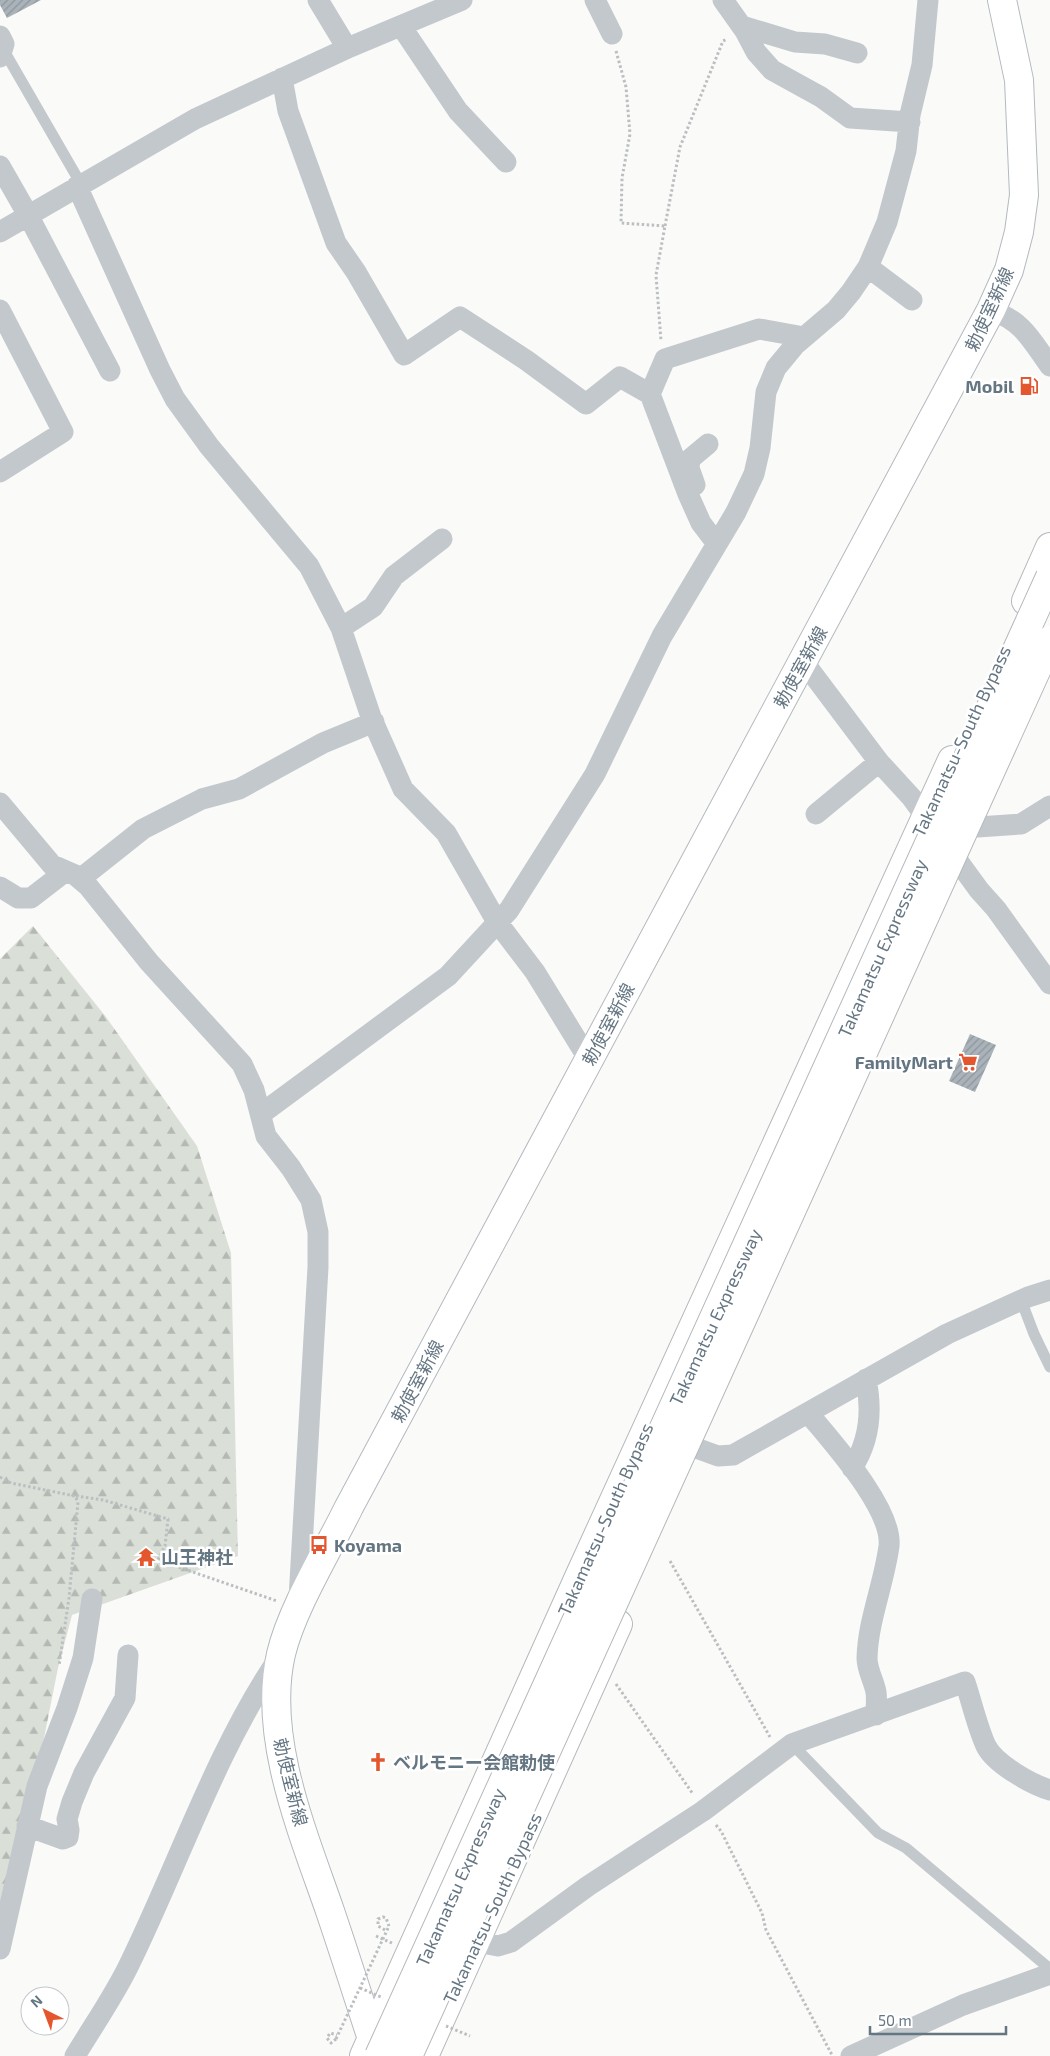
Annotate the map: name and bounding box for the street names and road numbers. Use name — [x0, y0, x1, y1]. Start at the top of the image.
street label: 勅使室新線 — [960, 264, 1018, 355]
street label: 勅使室新線 — [768, 622, 831, 713]
street label: Takamatsu-South Bypass — [907, 642, 1015, 840]
street label: Takamatsu Expressway — [833, 855, 931, 1041]
street label: 勅使室新線 — [577, 979, 639, 1070]
street label: Takamatsu Expressway — [664, 1225, 766, 1409]
street label: 勅使室新線 — [386, 1336, 448, 1427]
street label: Takamatsu-South Bypass — [553, 1419, 657, 1619]
street label: 勅使室新線 — [269, 1735, 313, 1828]
street label: Takamatsu Expressway — [411, 1784, 509, 1970]
street label: Takamatsu-South Bypass — [438, 1809, 546, 2007]

